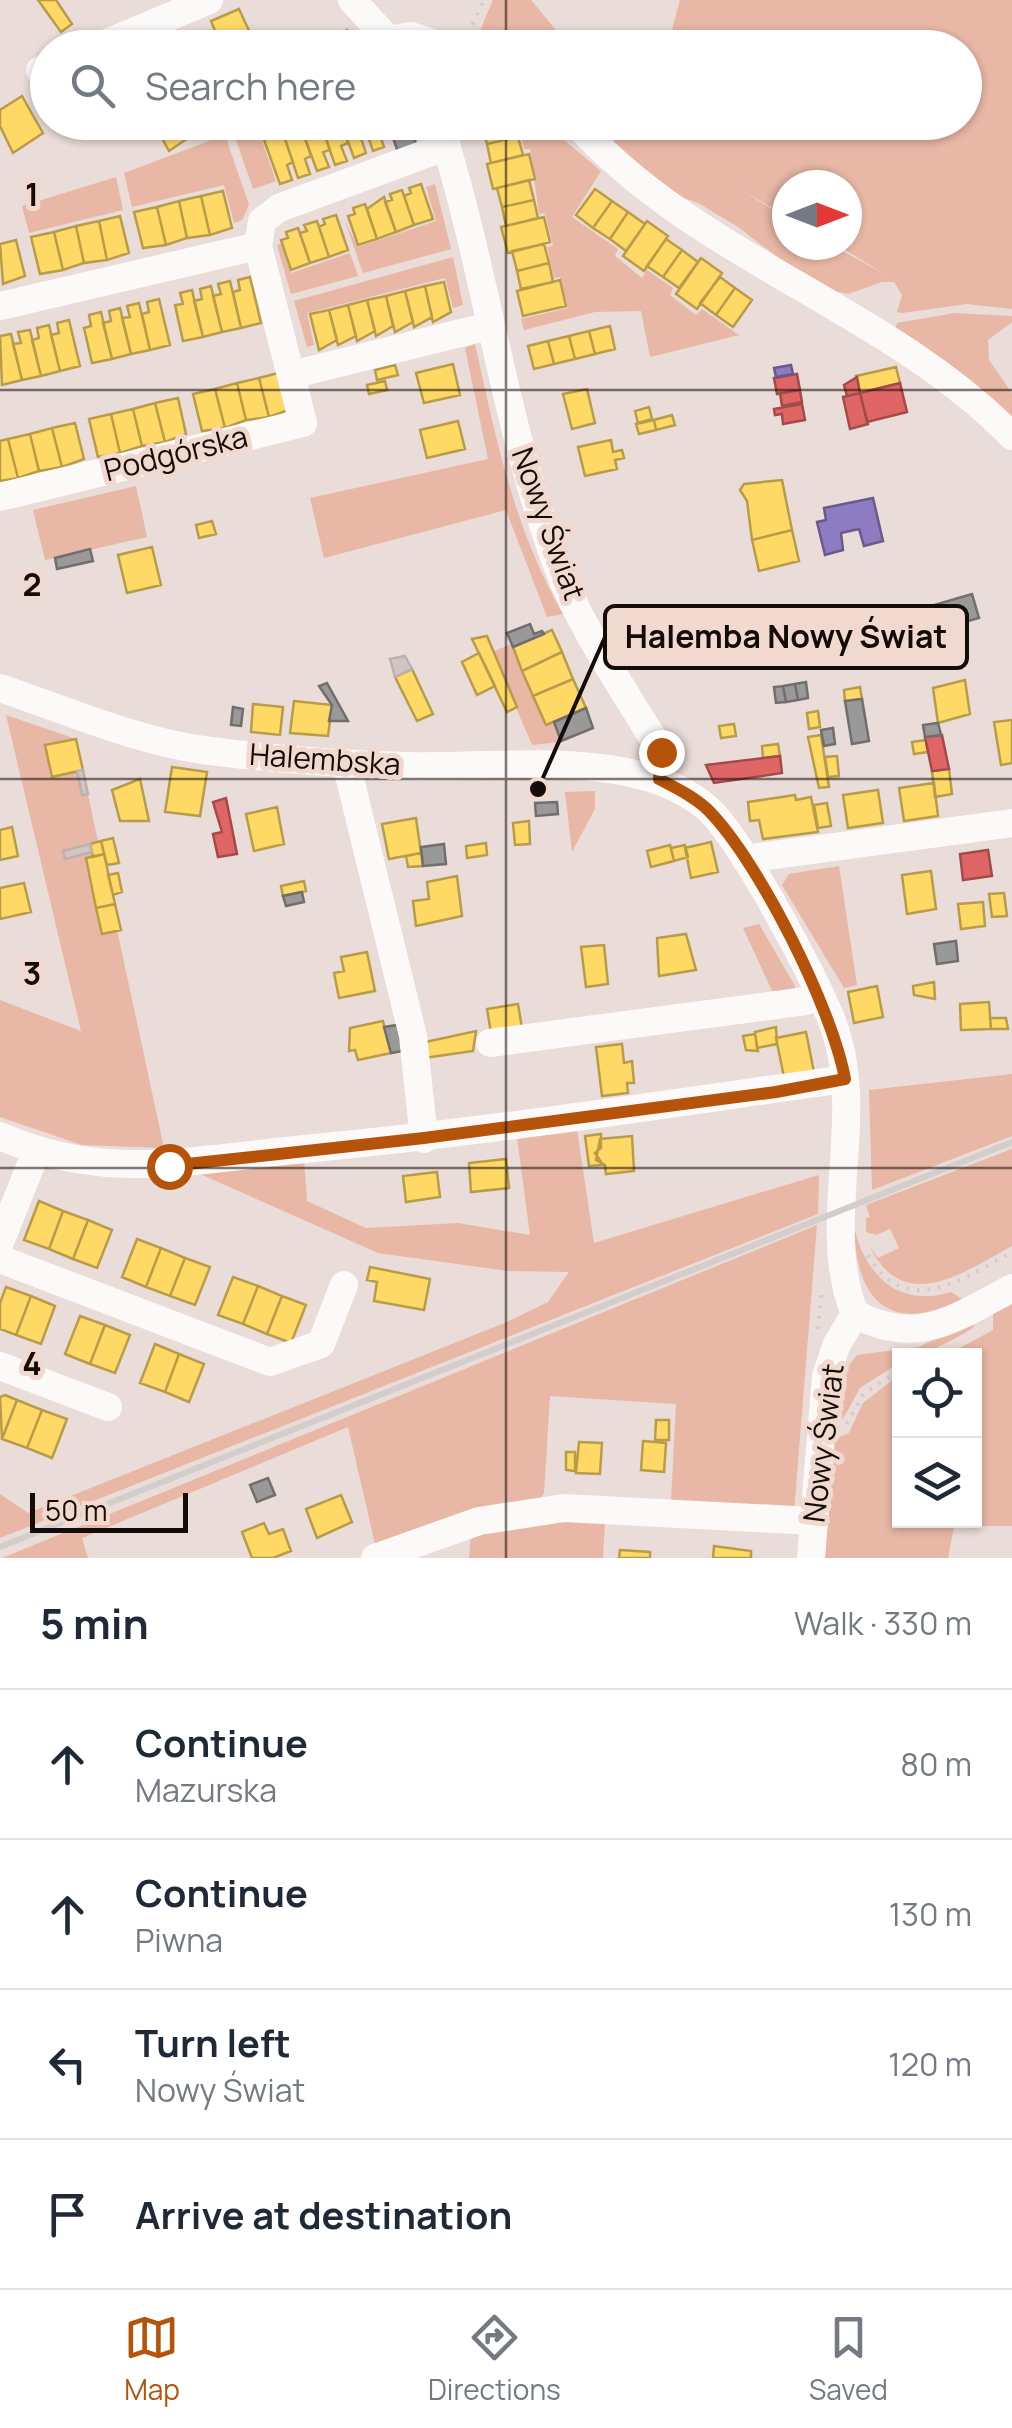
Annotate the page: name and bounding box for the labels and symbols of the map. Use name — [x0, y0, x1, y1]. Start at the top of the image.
north arrow — [772, 170, 862, 260]
text: 1 — [25, 172, 39, 216]
street label: Podgórska — [100, 415, 252, 490]
street label: Nowy Świat — [503, 441, 596, 605]
text: 2 — [22, 562, 42, 606]
callout: Halemba Nowy Świat — [605, 606, 967, 668]
text: Halemba Nowy Świat — [625, 614, 947, 658]
route end — [639, 730, 685, 776]
street label: Halembska — [248, 733, 402, 784]
text: 3 — [23, 951, 41, 995]
route start — [147, 1144, 193, 1190]
text: 4 — [22, 1341, 42, 1385]
street label: Nowy Świat — [792, 1361, 853, 1525]
scale bar — [30, 1488, 188, 1532]

